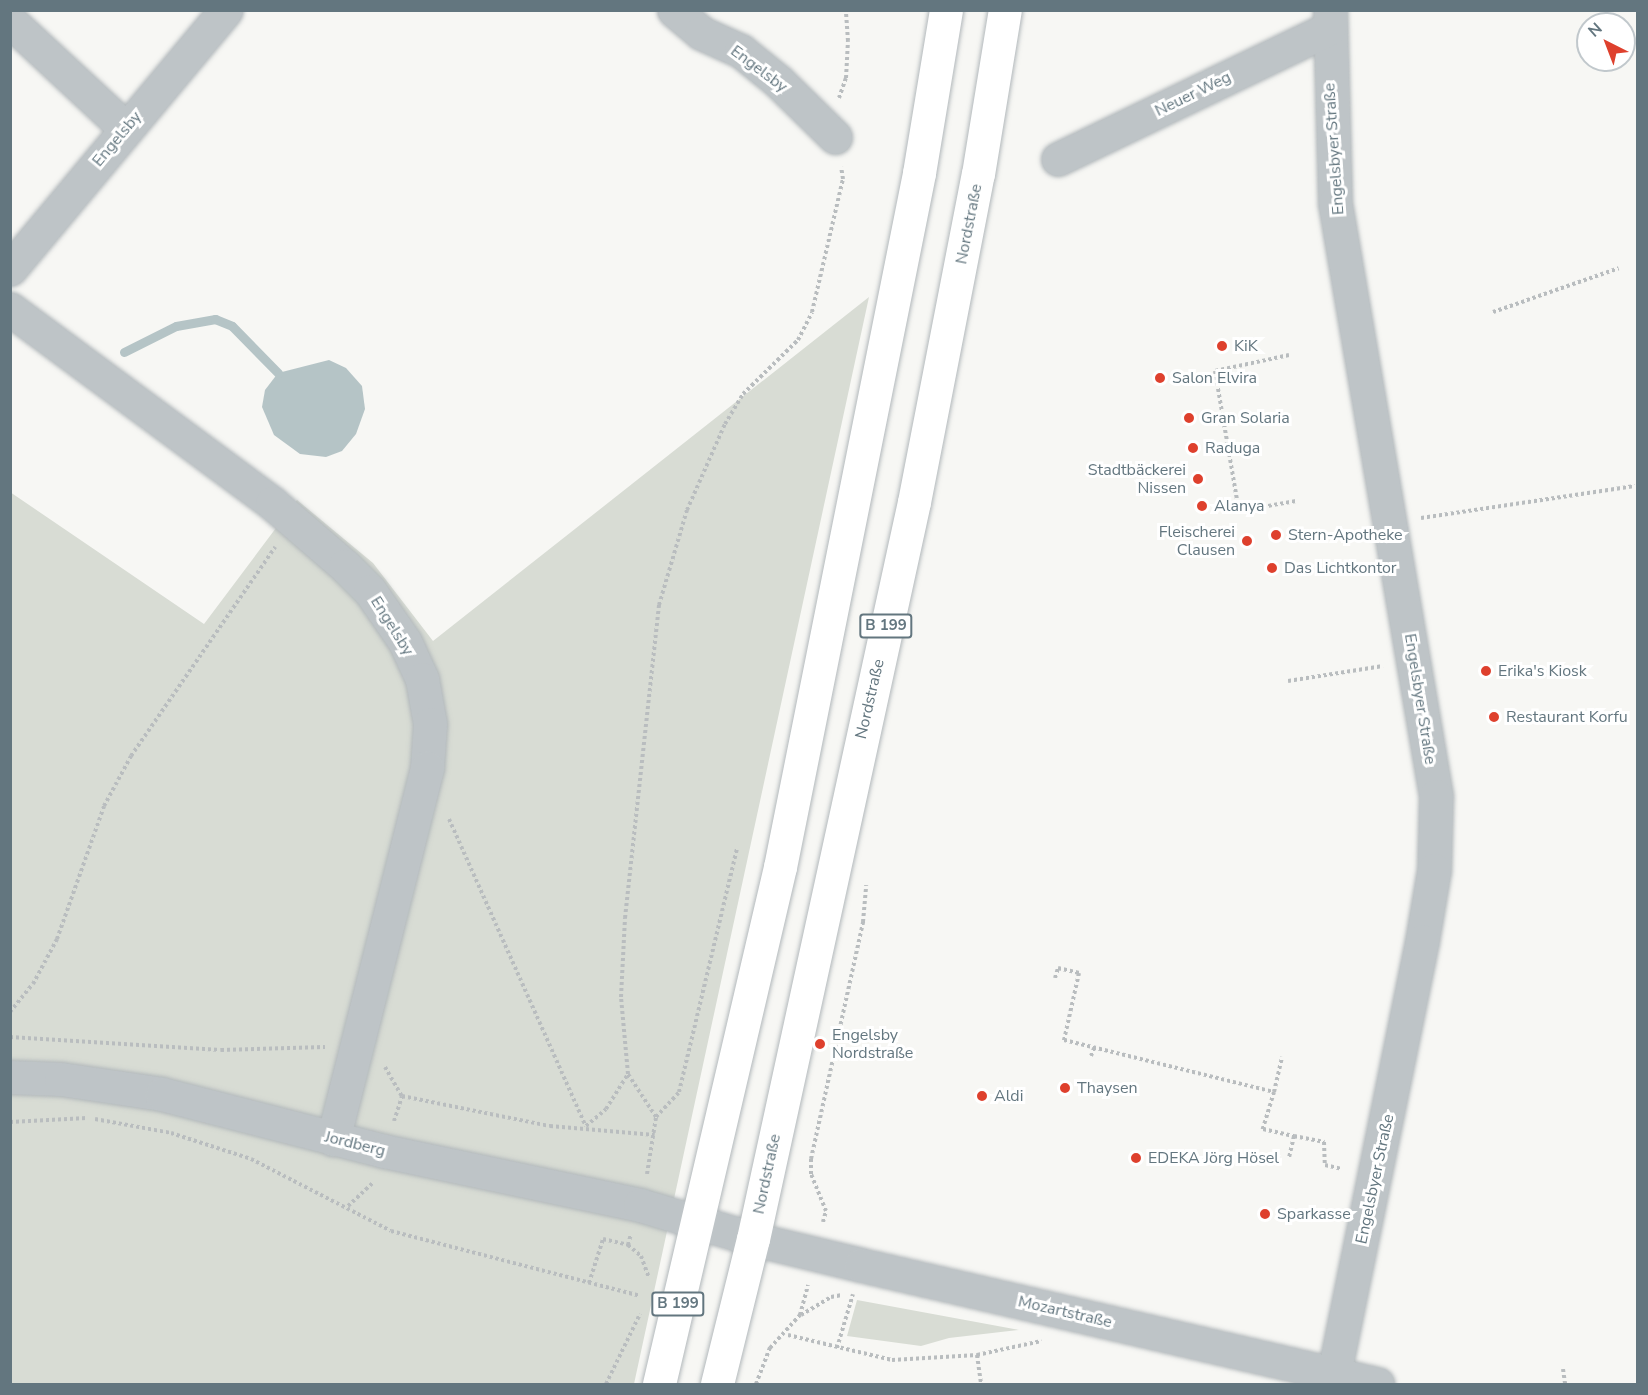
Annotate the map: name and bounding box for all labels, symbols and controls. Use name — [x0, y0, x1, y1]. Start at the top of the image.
north arrow — [1576, 12, 1636, 72]
text: N — [1583, 18, 1607, 42]
street label: Engelsby — [727, 41, 791, 97]
street label: Neuer Weg — [1152, 67, 1234, 121]
street label: Engelsbyer Straße — [1320, 82, 1348, 216]
street label: Engelsby — [88, 108, 146, 170]
street label: Nordstraße — [952, 182, 986, 266]
place label: KiK — [1234, 336, 1258, 356]
marker: KiK — [1215, 339, 1229, 353]
place label: Salon Elvira — [1172, 368, 1257, 388]
marker: Salon Elvira — [1153, 371, 1167, 385]
place label: Gran Solaria — [1201, 408, 1290, 428]
marker: Gran Solaria — [1182, 411, 1196, 425]
place label: Raduga — [1205, 438, 1260, 458]
marker: Raduga — [1186, 441, 1200, 455]
place label: Stadtbäckerei Nissen — [1088, 460, 1186, 498]
marker: Stadtbäckerei Nissen — [1191, 472, 1205, 486]
place label: Alanya — [1214, 496, 1264, 516]
marker: Alanya — [1195, 499, 1209, 513]
place label: Fleischerei Clausen — [1159, 522, 1235, 560]
place label: Stern-Apotheke — [1288, 525, 1402, 545]
marker: Stern-Apotheke — [1269, 528, 1283, 542]
marker: Fleischerei Clausen — [1240, 534, 1254, 548]
place label: Das Lichtkontor — [1284, 558, 1397, 578]
marker: Das Lichtkontor — [1265, 561, 1279, 575]
street label: Engelsby — [366, 593, 418, 659]
road number: B 199 — [859, 614, 913, 638]
street label: Engelsbyer Straße — [1400, 632, 1440, 766]
street label: Nordstraße — [851, 657, 889, 741]
place label: Erika's Kiosk — [1498, 661, 1587, 681]
marker: Erika's Kiosk — [1479, 664, 1493, 678]
place label: Restaurant Korfu — [1506, 707, 1628, 727]
marker: Restaurant Korfu — [1487, 710, 1501, 724]
place label: Engelsby Nordstraße — [832, 1025, 913, 1063]
marker: Engelsby Nordstraße — [813, 1037, 827, 1051]
place label: Thaysen — [1077, 1078, 1137, 1098]
marker: Thaysen — [1058, 1081, 1072, 1095]
place label: Aldi — [994, 1086, 1023, 1106]
marker: Aldi — [975, 1089, 989, 1103]
street label: Engelsbyer Straße — [1352, 1112, 1398, 1246]
street label: Jordberg — [323, 1127, 387, 1161]
street label: Nordstraße — [749, 1132, 785, 1216]
place label: EDEKA Jörg Hösel — [1148, 1148, 1279, 1168]
marker: EDEKA Jörg Hösel — [1129, 1151, 1143, 1165]
place label: Sparkasse — [1277, 1204, 1351, 1224]
marker: Sparkasse — [1258, 1207, 1272, 1221]
road number: B 199 — [651, 1292, 705, 1316]
street label: Mozartstraße — [1016, 1292, 1114, 1332]

